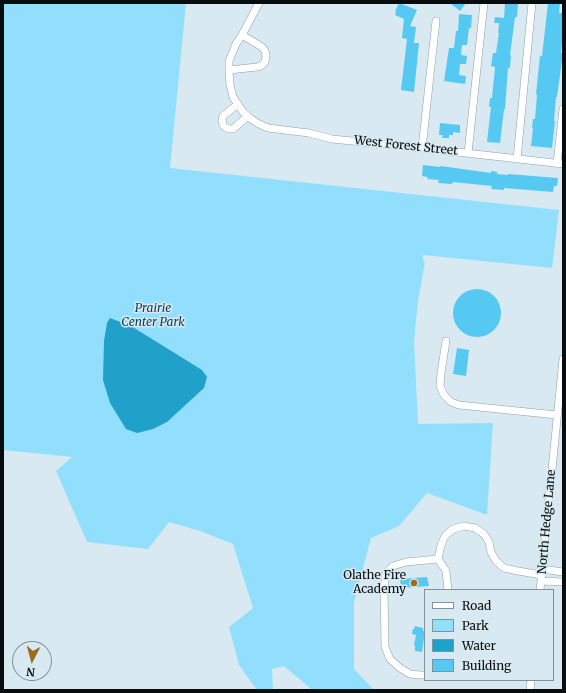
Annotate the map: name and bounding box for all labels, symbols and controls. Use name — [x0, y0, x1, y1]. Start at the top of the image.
street label: West Forest Street — [353, 133, 459, 159]
park label: Prairie Center Park — [121, 302, 185, 330]
street label: North Hedge Lane — [535, 469, 559, 575]
place label: Olathe Fire Academy — [343, 569, 406, 597]
marker: Olathe Fire Academy — [409, 578, 419, 588]
legend — [424, 589, 554, 681]
text: Road — [462, 598, 491, 613]
text: Park — [462, 618, 489, 633]
text: Water — [462, 638, 496, 653]
north arrow — [12, 641, 52, 681]
text: Building — [462, 658, 511, 673]
text: N — [26, 665, 36, 679]

